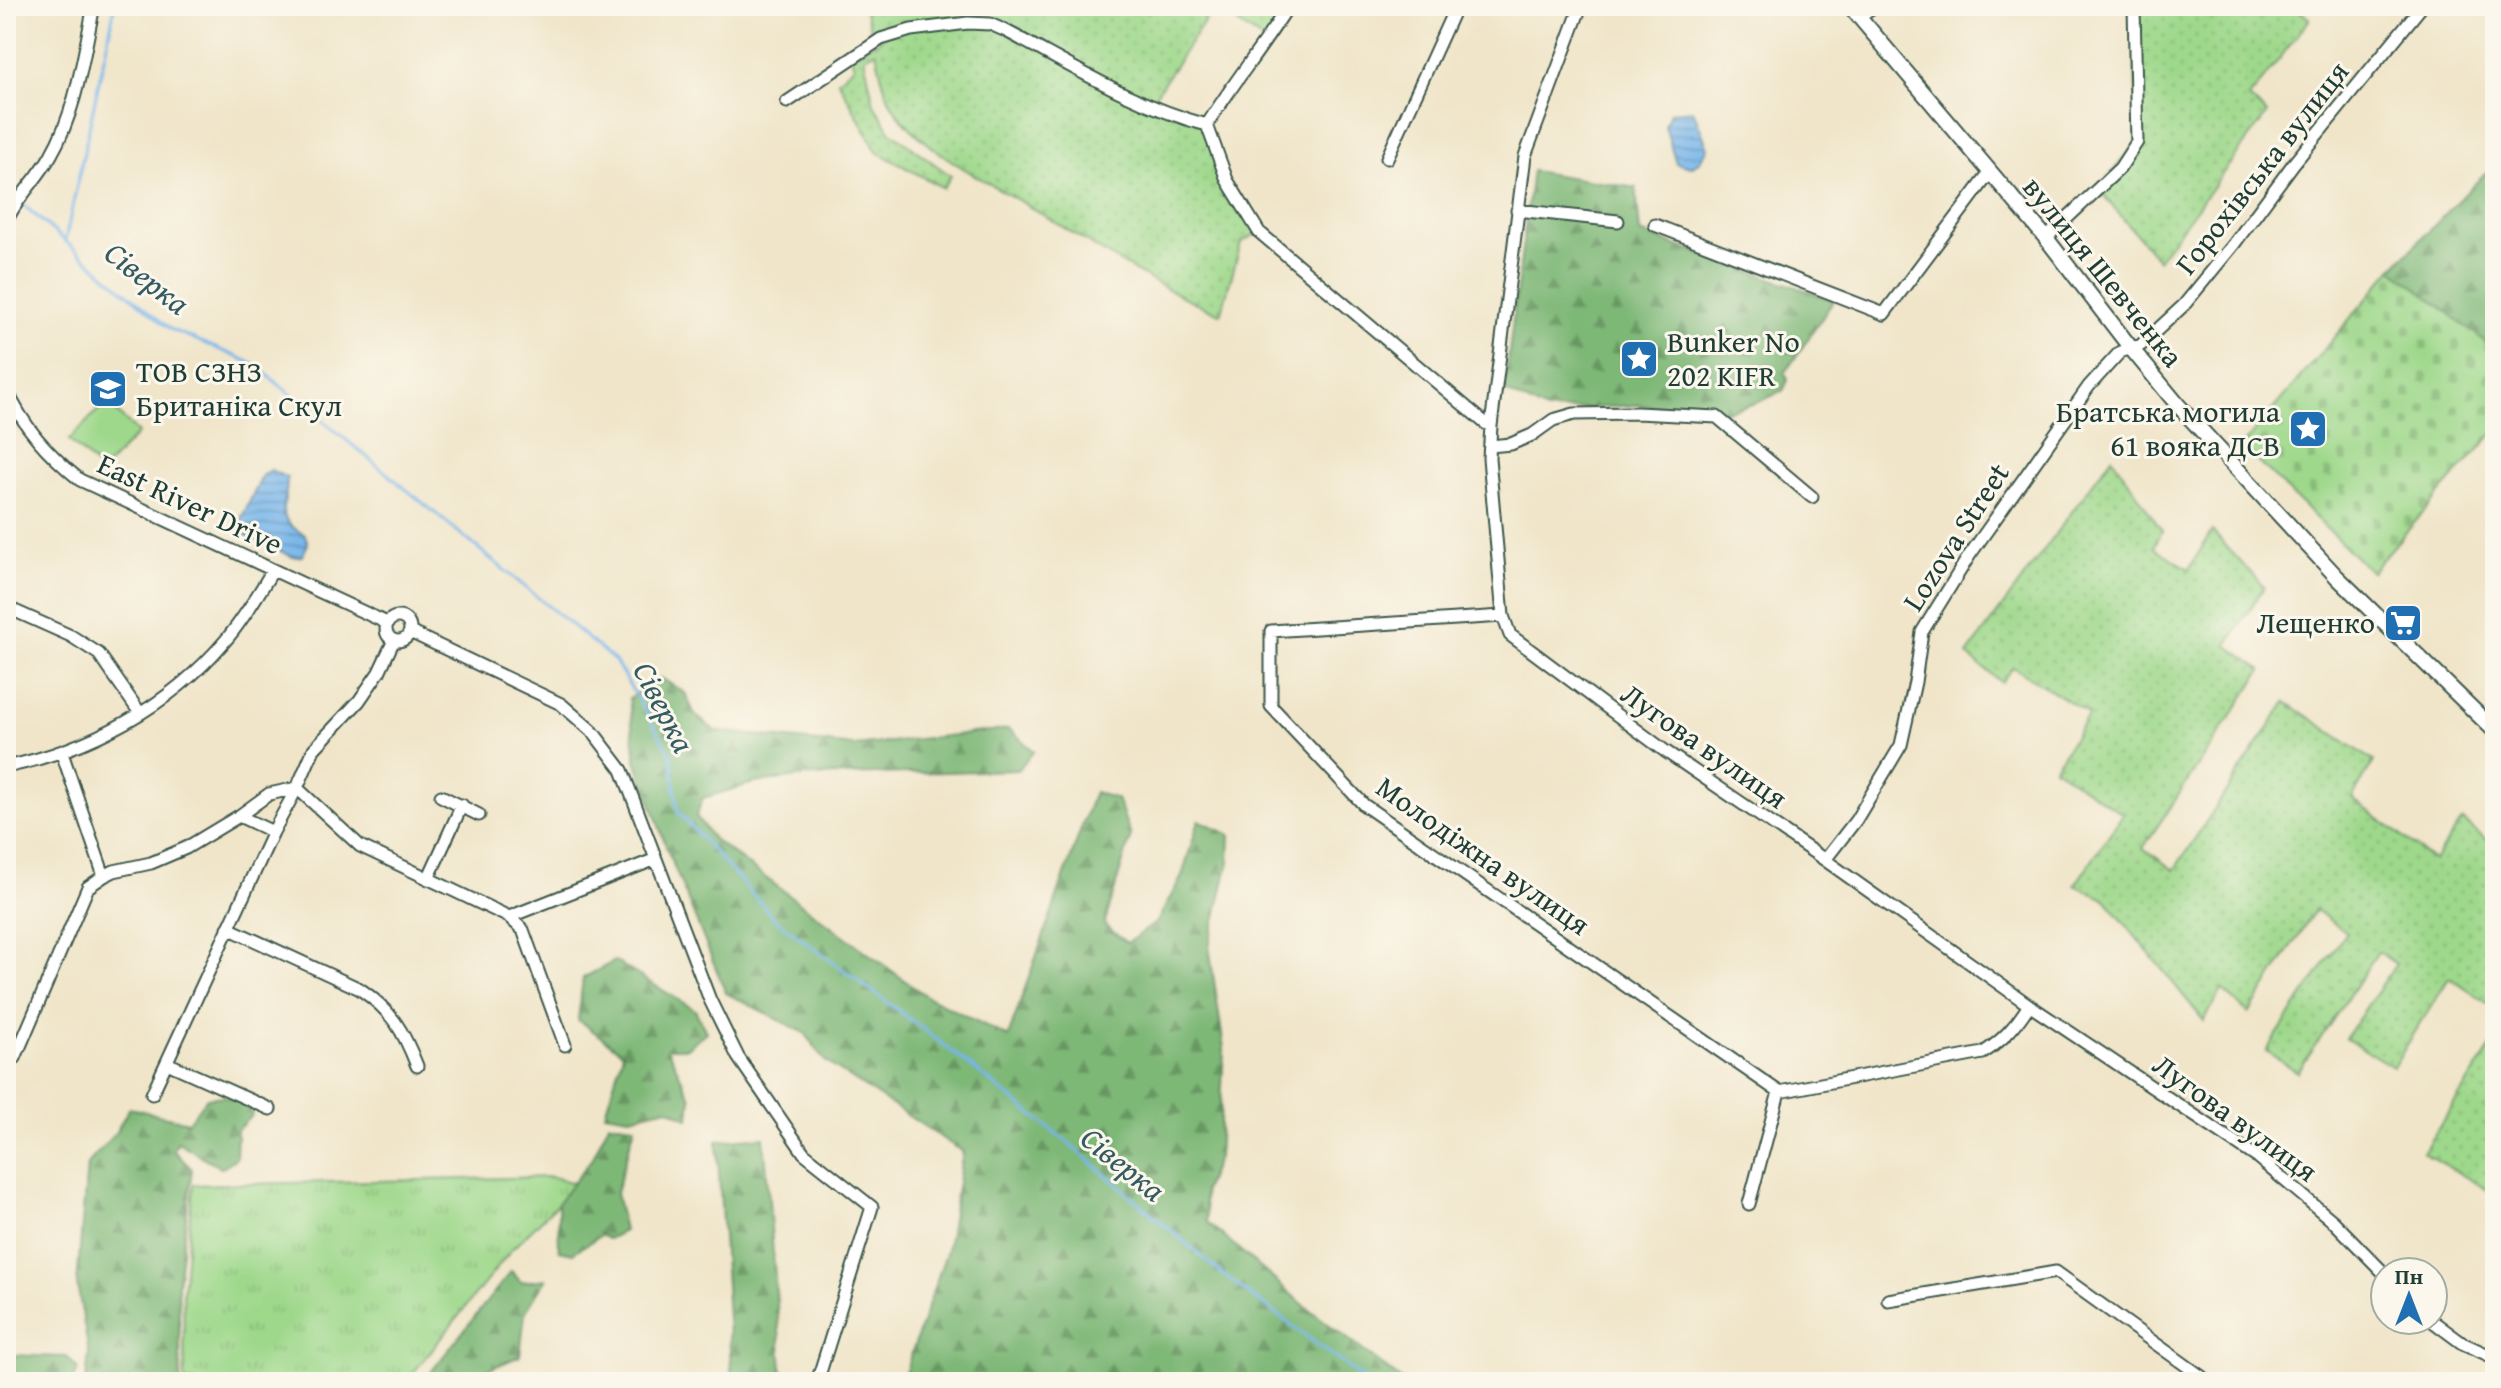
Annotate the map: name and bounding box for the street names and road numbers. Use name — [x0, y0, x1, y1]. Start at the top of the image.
street label: Горохівська вулиця — [2164, 51, 2359, 283]
street label: вулиця Шевченка — [2013, 166, 2195, 377]
street label: Еаst Rіvеr Drive — [91, 441, 290, 565]
street label: Lozova Street — [1891, 453, 2020, 619]
street label: Лугова вулиця — [1612, 671, 1797, 819]
street label: Молодіжна вулиця — [1368, 765, 1599, 946]
street label: Лугова вулиця — [2144, 1042, 2327, 1192]

